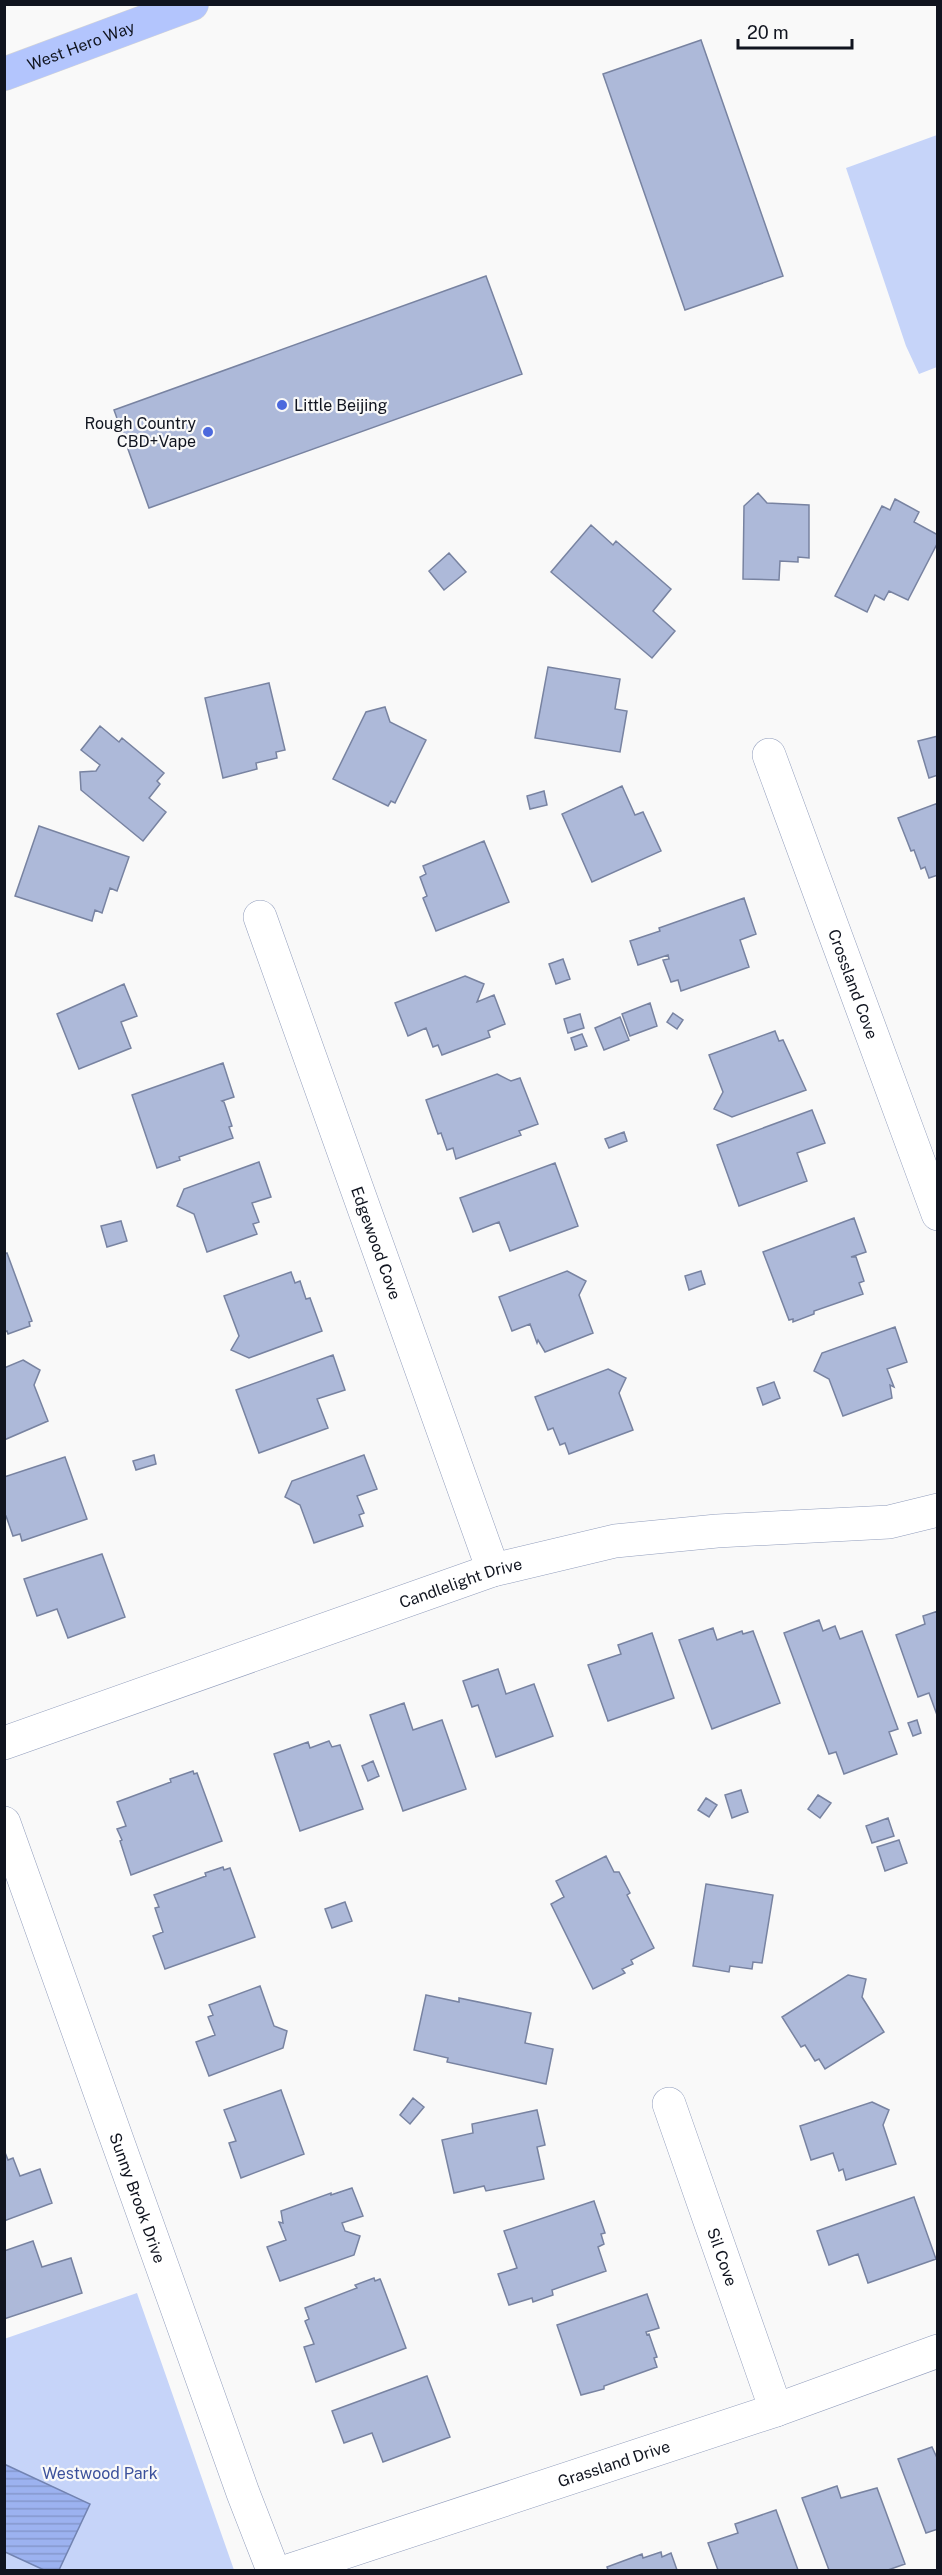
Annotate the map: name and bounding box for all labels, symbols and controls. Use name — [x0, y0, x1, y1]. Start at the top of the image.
scale bar — [738, 12, 852, 50]
street label: West Hero Way — [25, 17, 138, 75]
text: 20 m — [747, 22, 789, 43]
place label: Little Beijing — [294, 396, 388, 415]
marker: Little Beijing — [275, 398, 289, 412]
place label: Rough Country CBD+Vape — [85, 414, 196, 451]
marker: Rough Country CBD+Vape — [201, 425, 215, 439]
street label: Crossland Cove — [824, 927, 882, 1042]
street label: Edgewood Cove — [347, 1184, 405, 1302]
street label: Candlelight Drive — [397, 1554, 524, 1612]
street label: Sunny Brook Drive — [105, 2130, 169, 2266]
street label: Sil Cove — [703, 2225, 741, 2289]
street label: Grassland Drive — [555, 2437, 673, 2491]
park label: Westwood Park — [42, 2464, 158, 2483]

